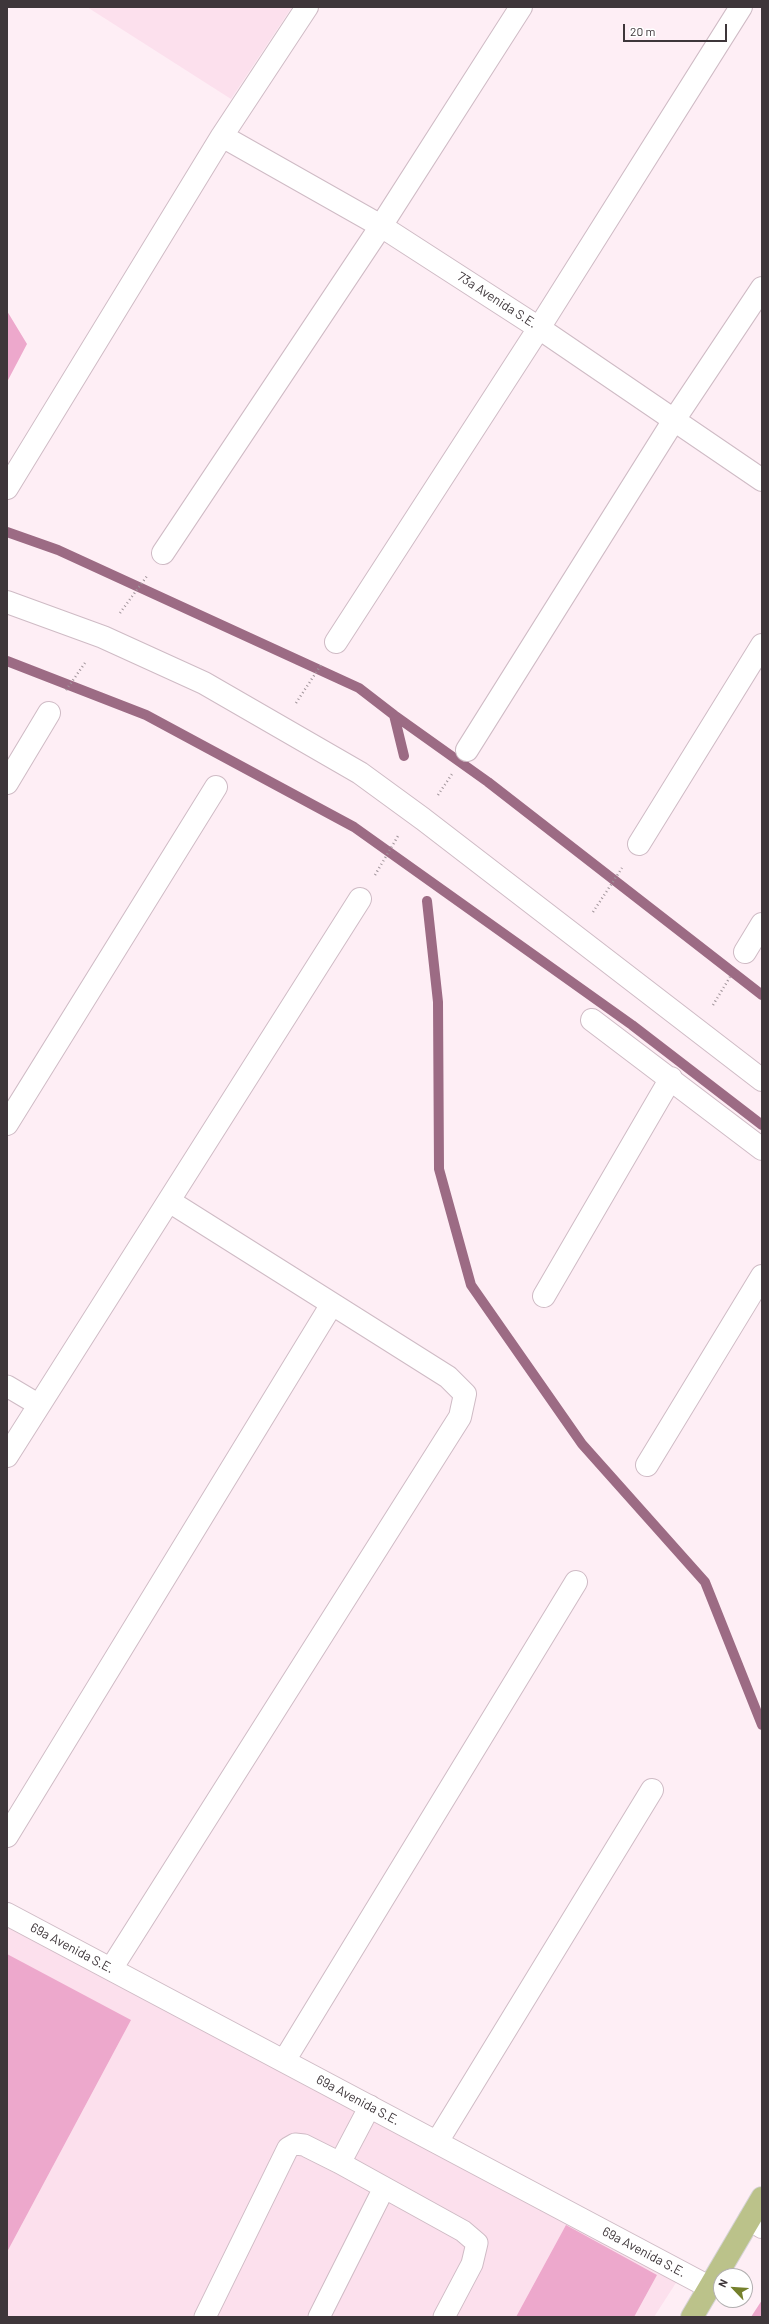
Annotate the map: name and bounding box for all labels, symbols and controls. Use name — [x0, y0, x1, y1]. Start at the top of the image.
scale bar — [625, 16, 729, 42]
text: 20 m — [630, 24, 656, 38]
street label: 73a Avenida S.E. — [454, 268, 540, 332]
street label: 69a Avenida S.E. — [28, 1919, 116, 1977]
street label: 69a Avenida S.E. — [314, 2071, 402, 2129]
street label: 69a Avenida S.E. — [600, 2223, 688, 2281]
north arrow — [713, 2268, 753, 2308]
text: N — [715, 2277, 730, 2289]

